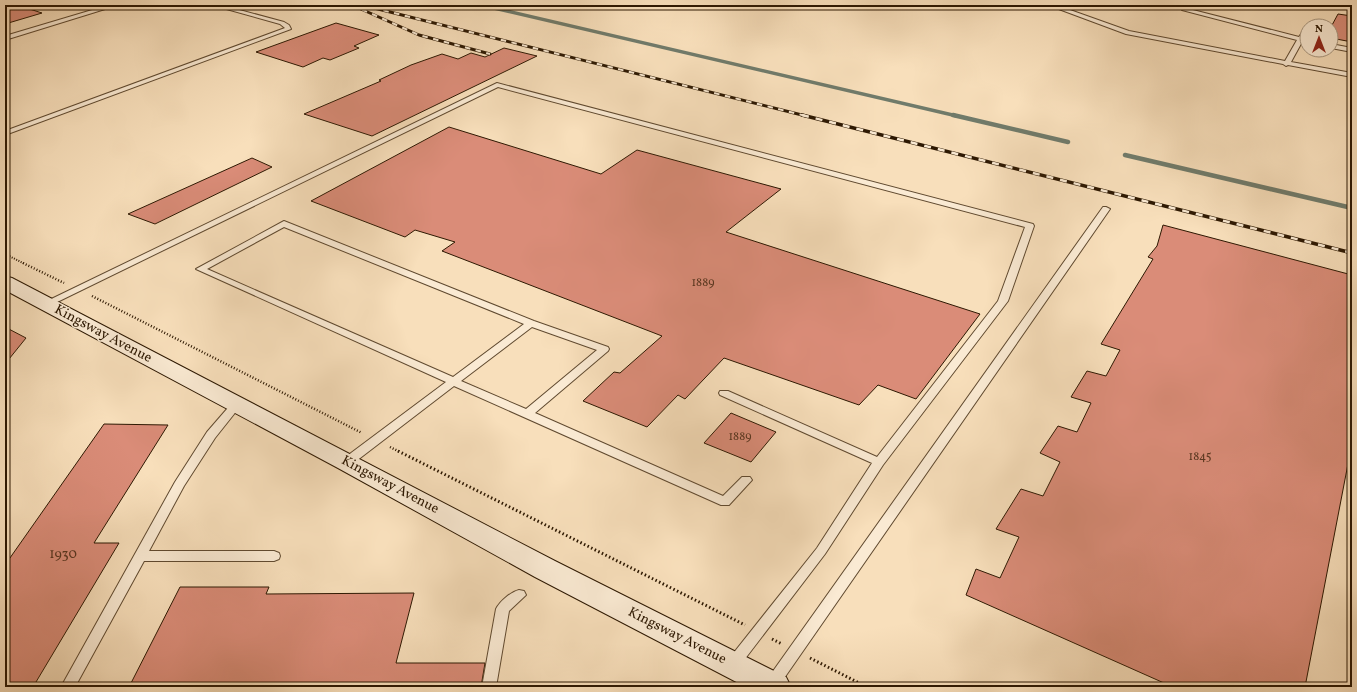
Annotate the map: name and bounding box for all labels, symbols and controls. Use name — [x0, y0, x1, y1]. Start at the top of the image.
north arrow — [1299, 18, 1339, 58]
text: N — [1315, 22, 1323, 37]
house number: 1889 — [691, 275, 715, 291]
street label: Kingsway Avenue — [51, 300, 155, 368]
house number: 1889 — [728, 429, 752, 445]
house number: 1845 — [1189, 449, 1212, 465]
street label: Kingsway Avenue — [338, 451, 442, 519]
house number: 1930 — [49, 545, 77, 564]
street label: Kingsway Avenue — [625, 603, 730, 669]

